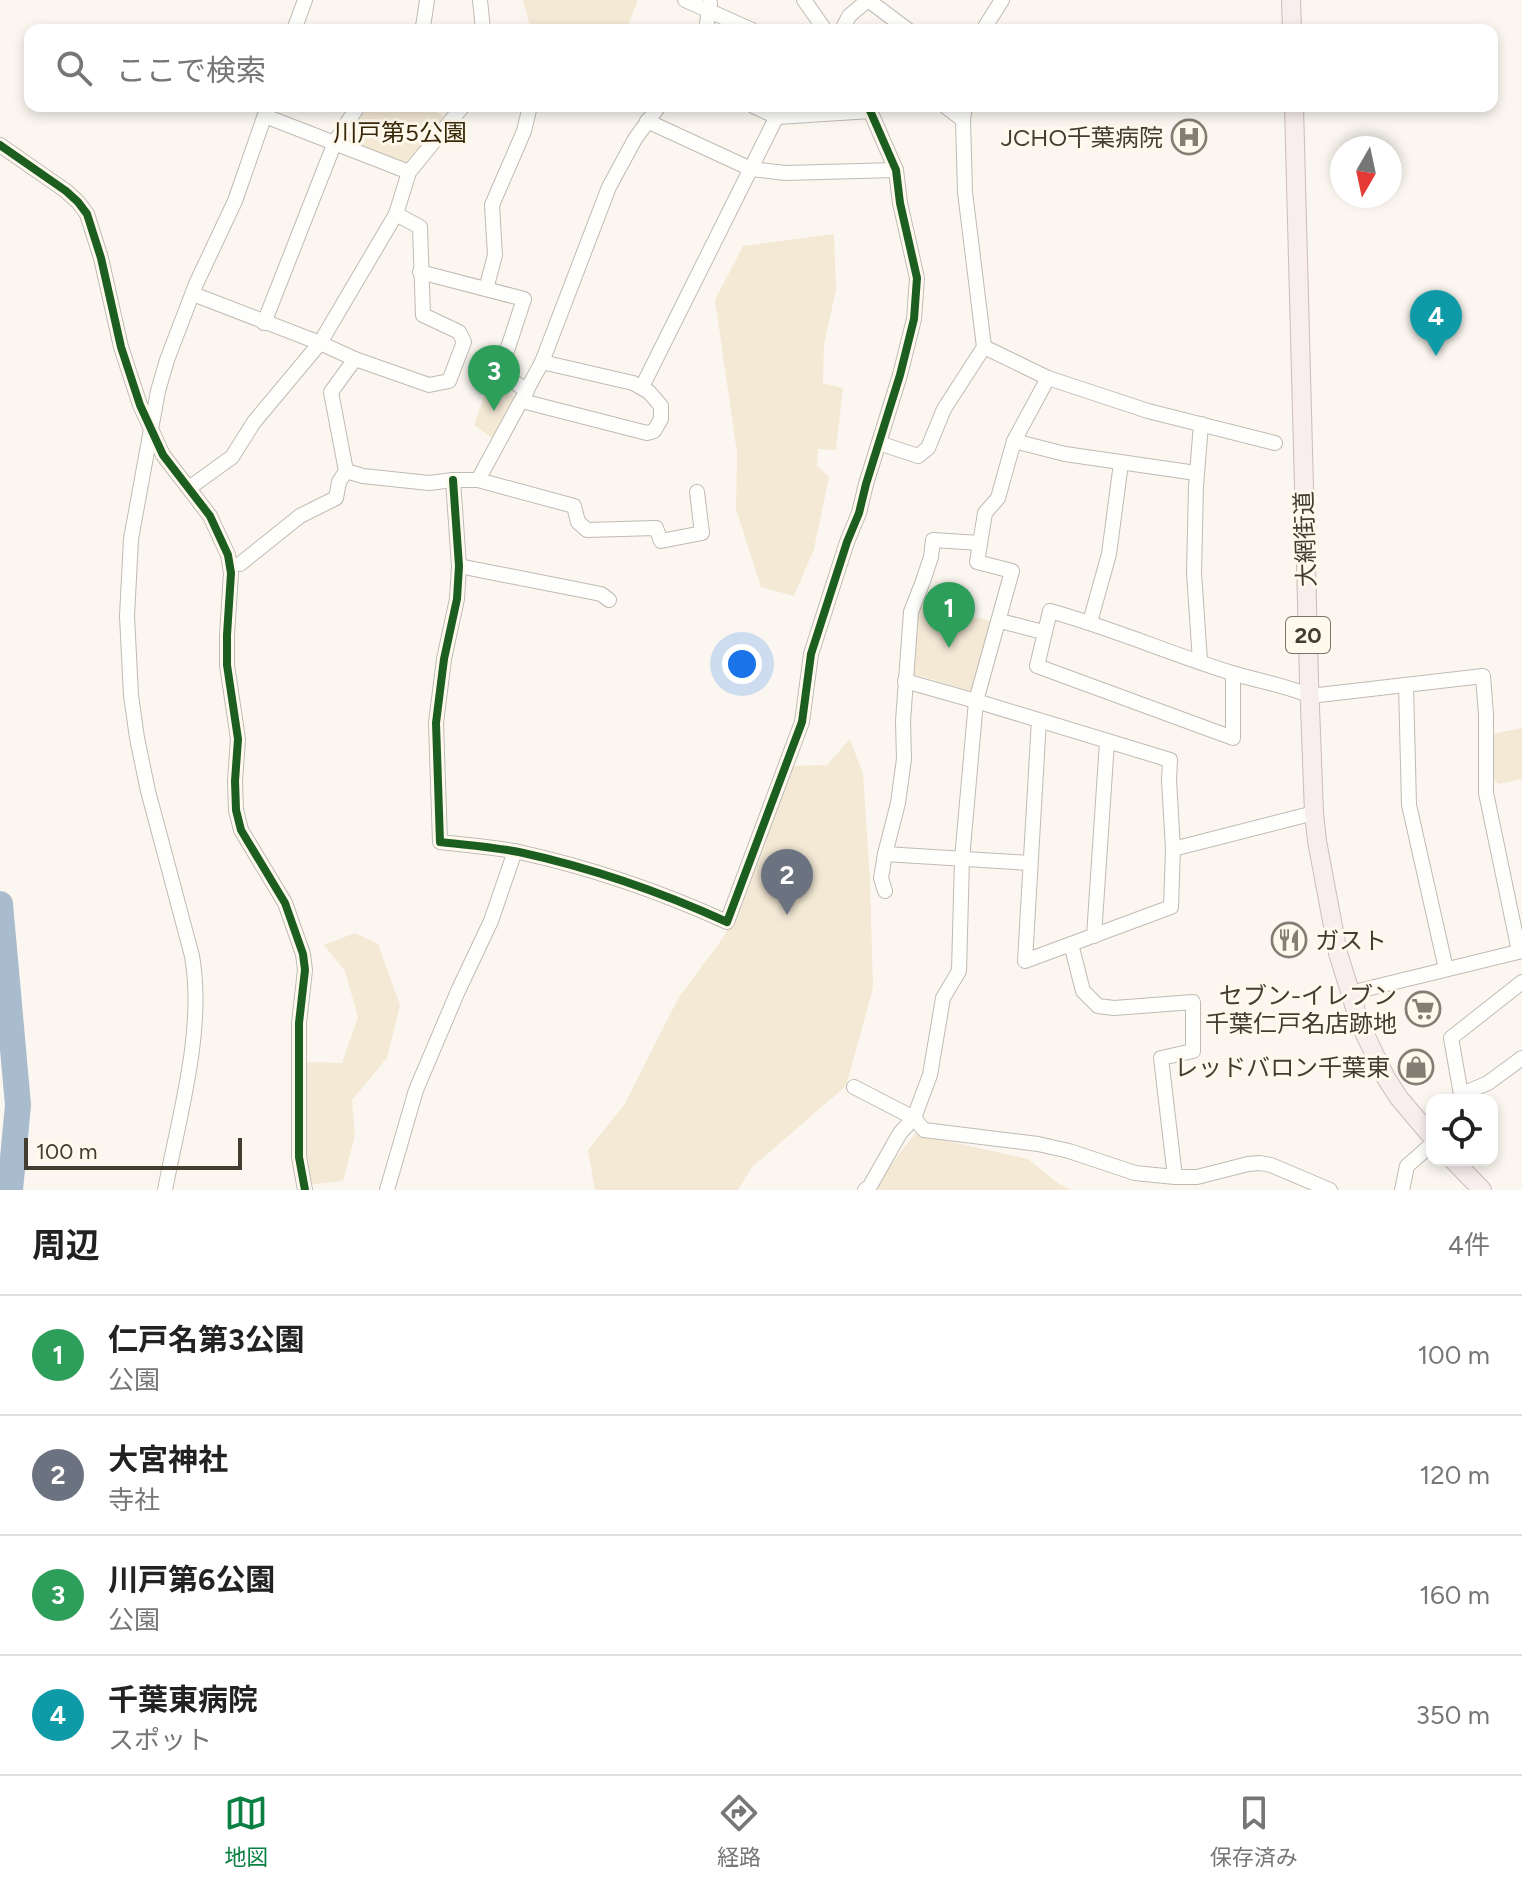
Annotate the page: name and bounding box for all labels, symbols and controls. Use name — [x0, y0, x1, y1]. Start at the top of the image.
search box — [24, 24, 1498, 112]
icon: search — [52, 46, 96, 90]
text: ここで検索 — [116, 52, 266, 89]
park label: 川戸第5公園 — [333, 118, 467, 147]
hospital icon: JCHO千葉病院 — [1170, 118, 1208, 156]
place label: JCHO千葉病院 — [1001, 123, 1163, 152]
north arrow — [1330, 136, 1402, 208]
pin: 4 — [1410, 290, 1462, 356]
pin: 3 — [468, 345, 520, 411]
street label: 大網街道 — [1289, 491, 1321, 587]
pin: 1 — [923, 582, 975, 648]
road number: 20 — [1286, 617, 1330, 653]
your location — [722, 644, 762, 684]
pin: 2 — [761, 849, 813, 915]
restaurant icon: ガスト — [1270, 921, 1308, 959]
place label: ガスト — [1315, 926, 1387, 955]
place label: セブン-イレブン 千葉仁戸名店跡地 — [1205, 981, 1397, 1038]
supermarket icon: セブン-イレブン 千葉仁戸名店跡地 — [1404, 990, 1442, 1028]
shop icon: レッドバロン千葉東 — [1397, 1048, 1435, 1086]
place label: レッドバロン千葉東 — [1174, 1053, 1390, 1082]
map controls — [1426, 1094, 1498, 1166]
button: locate — [1426, 1094, 1498, 1166]
scale bar — [24, 1134, 242, 1170]
text: 100 m — [36, 1138, 97, 1165]
text: 周辺 — [32, 1225, 100, 1266]
text: 4件 — [1448, 1229, 1490, 1261]
text: 仁戸名第3公園 — [108, 1321, 305, 1358]
text: 1 — [53, 1339, 63, 1371]
text: 100 m — [1417, 1339, 1490, 1371]
text: 公園 — [108, 1364, 160, 1396]
text: 大宮神社 — [108, 1441, 228, 1478]
text: 2 — [50, 1459, 66, 1491]
text: 120 m — [1420, 1459, 1490, 1491]
text: 寺社 — [108, 1484, 160, 1516]
text: 川戸第6公園 — [108, 1561, 275, 1598]
text: 3 — [51, 1579, 65, 1611]
text: 160 m — [1419, 1579, 1490, 1611]
text: 公園 — [108, 1604, 160, 1636]
text: 千葉東病院 — [108, 1681, 258, 1718]
text: 4 — [50, 1699, 66, 1731]
text: 350 m — [1416, 1699, 1490, 1731]
text: スポット — [108, 1724, 212, 1756]
tab: 地図 — [224, 1791, 268, 1871]
tab: 経路 — [717, 1791, 761, 1871]
tab: 保存済み — [1210, 1791, 1298, 1871]

